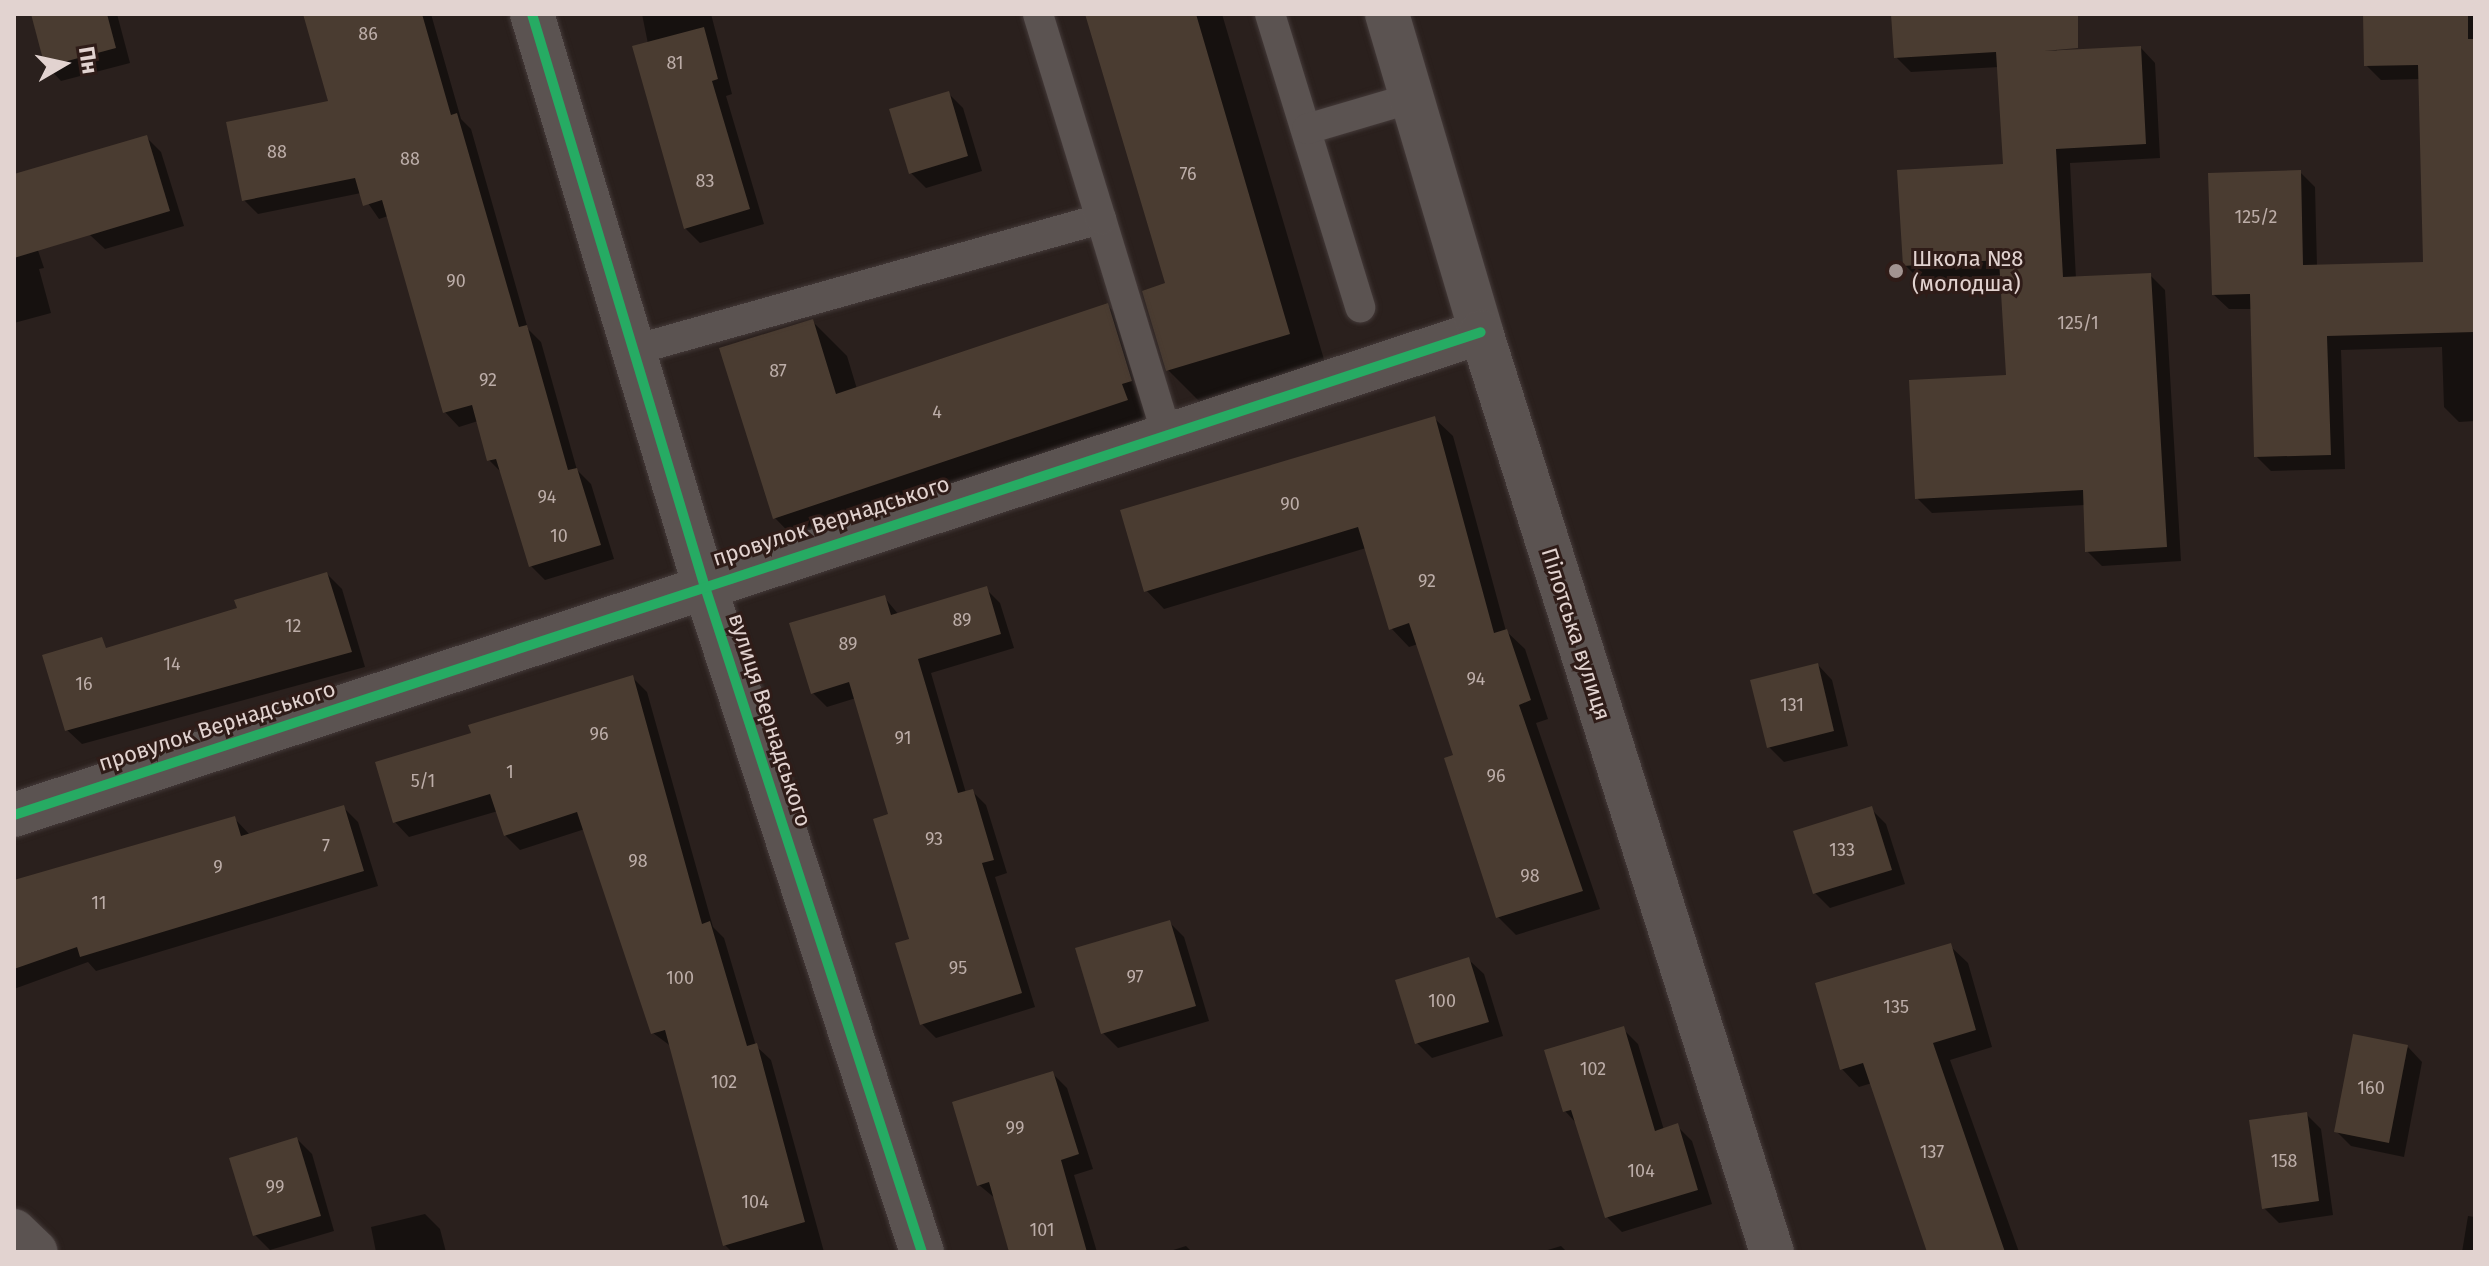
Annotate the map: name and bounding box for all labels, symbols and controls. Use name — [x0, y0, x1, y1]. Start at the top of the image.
house number: 86 — [358, 23, 378, 45]
north arrow — [24, 24, 104, 104]
text: Пн — [73, 44, 104, 76]
house number: 81 — [666, 52, 684, 74]
house number: 88 — [267, 141, 287, 163]
house number: 88 — [400, 148, 420, 170]
house number: 76 — [1179, 163, 1197, 185]
house number: 83 — [696, 170, 714, 192]
house number: 125/2 — [2235, 206, 2277, 228]
place label: Школа №8 (молодша) — [1912, 245, 2023, 296]
marker: Школа №8 (молодша) — [1887, 262, 1905, 280]
house number: 90 — [446, 270, 466, 292]
house number: 125/1 — [2057, 312, 2099, 334]
house number: 87 — [769, 360, 787, 382]
house number: 92 — [479, 369, 497, 391]
house number: 4 — [932, 401, 942, 423]
street label: провулок Вернадського — [709, 470, 953, 572]
house number: 94 — [538, 486, 556, 508]
house number: 90 — [1280, 493, 1300, 515]
house number: 10 — [550, 525, 568, 547]
street label: Пілотська вулиця — [1536, 544, 1616, 724]
house number: 92 — [1418, 570, 1436, 592]
house number: 89 — [952, 609, 972, 631]
street label: вулиця Вернадського — [723, 610, 817, 830]
house number: 12 — [285, 615, 301, 637]
house number: 89 — [838, 633, 858, 655]
house number: 14 — [163, 653, 181, 675]
house number: 94 — [1467, 668, 1485, 690]
house number: 16 — [75, 673, 93, 695]
street label: провулок Вернадського — [95, 675, 339, 777]
house number: 131 — [1780, 694, 1804, 716]
house number: 96 — [589, 723, 609, 745]
house number: 91 — [895, 727, 911, 749]
house number: 1 — [506, 761, 514, 783]
house number: 96 — [1486, 765, 1506, 787]
house number: 5/1 — [411, 770, 435, 792]
house number: 93 — [925, 828, 943, 850]
house number: 7 — [322, 835, 330, 857]
house number: 133 — [1829, 839, 1855, 861]
house number: 98 — [628, 850, 648, 872]
house number: 9 — [213, 856, 223, 878]
house number: 98 — [1520, 865, 1540, 887]
house number: 11 — [91, 892, 107, 914]
house number: 95 — [949, 957, 967, 979]
house number: 97 — [1126, 966, 1144, 988]
house number: 100 — [666, 967, 694, 989]
house number: 100 — [1428, 990, 1456, 1012]
house number: 135 — [1883, 996, 1909, 1018]
house number: 102 — [1580, 1058, 1606, 1080]
house number: 102 — [711, 1071, 737, 1093]
house number: 160 — [2357, 1077, 2385, 1099]
house number: 99 — [1006, 1117, 1024, 1139]
house number: 137 — [1920, 1141, 1944, 1163]
house number: 158 — [2271, 1150, 2297, 1172]
house number: 104 — [1627, 1160, 1655, 1182]
house number: 99 — [266, 1176, 284, 1198]
house number: 104 — [741, 1191, 769, 1213]
house number: 101 — [1029, 1219, 1055, 1241]

